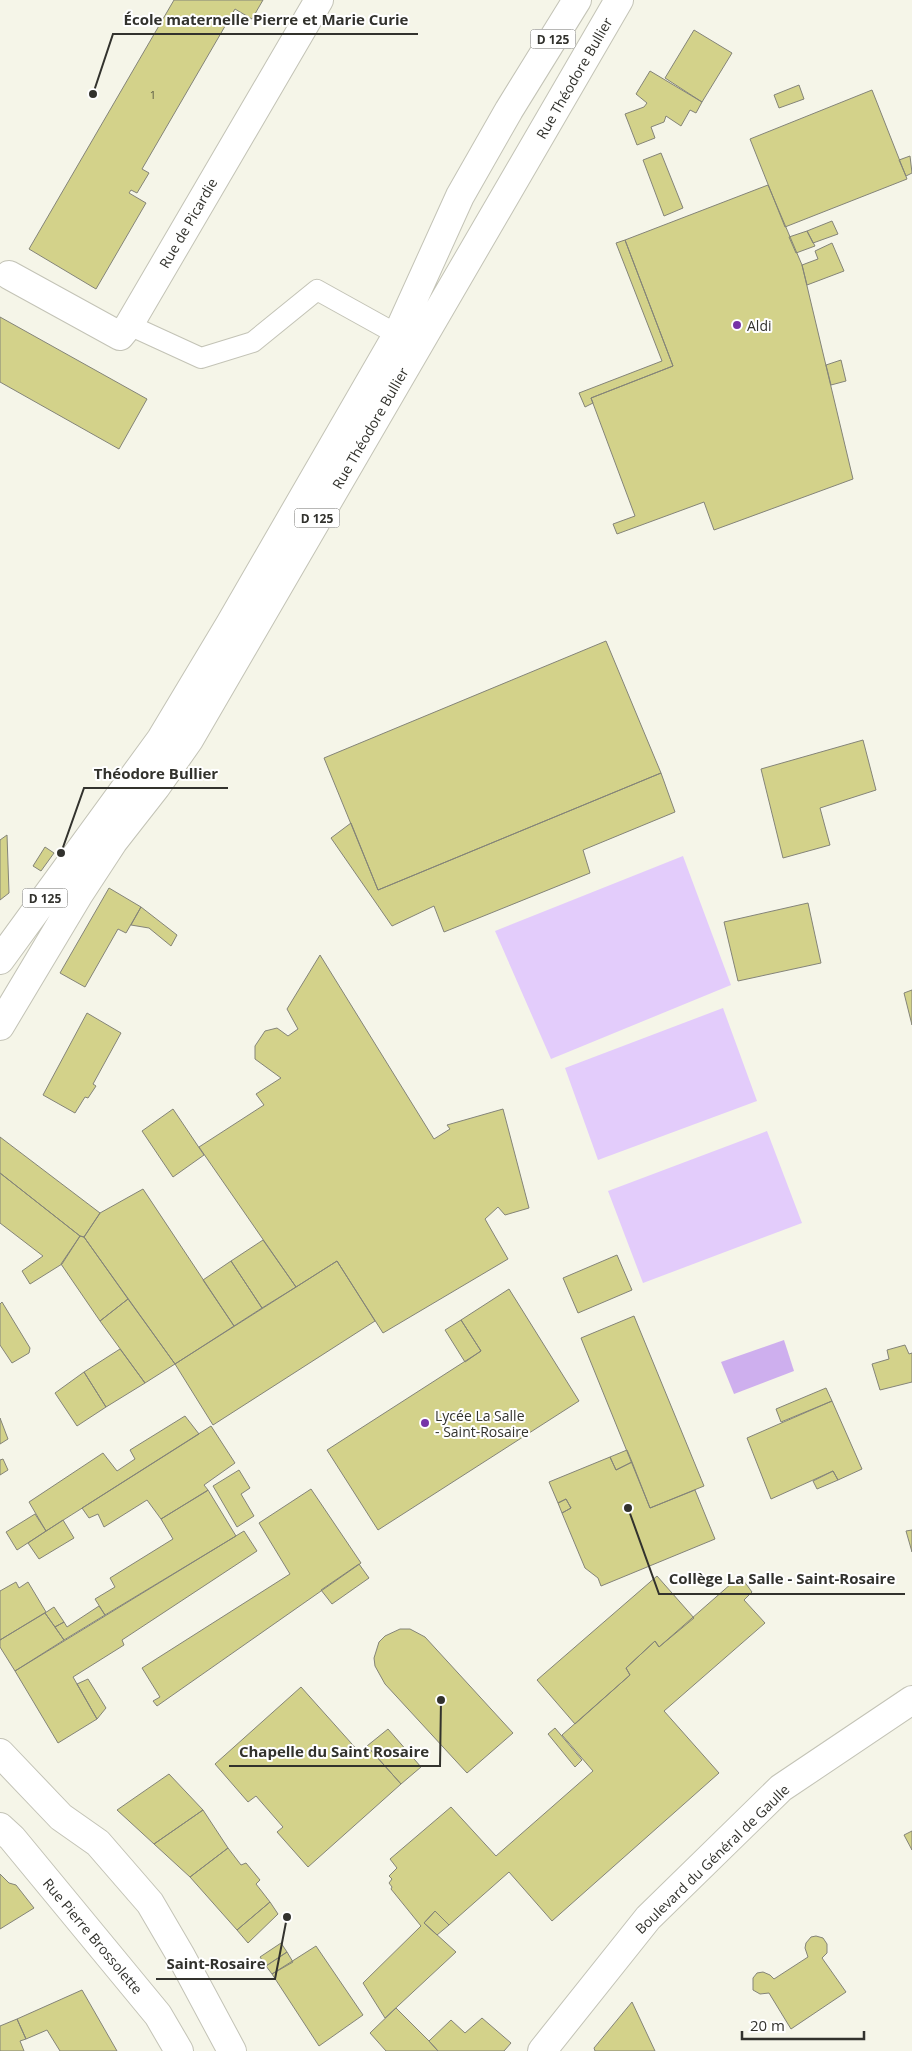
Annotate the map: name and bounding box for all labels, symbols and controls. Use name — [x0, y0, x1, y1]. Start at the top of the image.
callout: École maternelle Pierre et Marie Curie — [113, 4, 418, 34]
text: École maternelle Pierre et Marie Curie — [124, 9, 409, 29]
street label: Rue Théodore Bullier — [531, 14, 617, 142]
road number: D 125 — [530, 30, 576, 48]
house number: 1 — [150, 87, 156, 102]
street label: Rue de Picardie — [155, 174, 222, 271]
place label: Aldi — [747, 316, 772, 335]
marker: Aldi — [731, 319, 743, 331]
street label: Rue Théodore Bullier — [327, 364, 413, 492]
road number: D 125 — [294, 508, 340, 528]
callout: Théodore Bullier — [84, 758, 228, 788]
text: Théodore Bullier — [94, 763, 218, 783]
road number: D 125 — [22, 888, 68, 908]
place label: Lycée La Salle - Saint-Rosaire — [435, 1406, 529, 1441]
marker: Lycée La Salle - Saint-Rosaire — [419, 1417, 431, 1429]
callout: Collège La Salle - Saint-Rosaire — [659, 1564, 905, 1594]
text: Collège La Salle - Saint-Rosaire — [669, 1568, 895, 1588]
callout: Chapelle du Saint Rosaire — [229, 1736, 440, 1766]
text: Chapelle du Saint Rosaire — [239, 1741, 429, 1761]
street label: Boulevard du Général de Gaulle — [631, 1780, 793, 1938]
street label: Rue Pierre Brossolette — [39, 1874, 147, 1998]
callout: Saint-Rosaire — [156, 1949, 275, 1979]
text: Saint-Rosaire — [166, 1953, 266, 1973]
scale bar — [742, 2008, 864, 2040]
text: 20 m — [750, 2015, 785, 2035]

